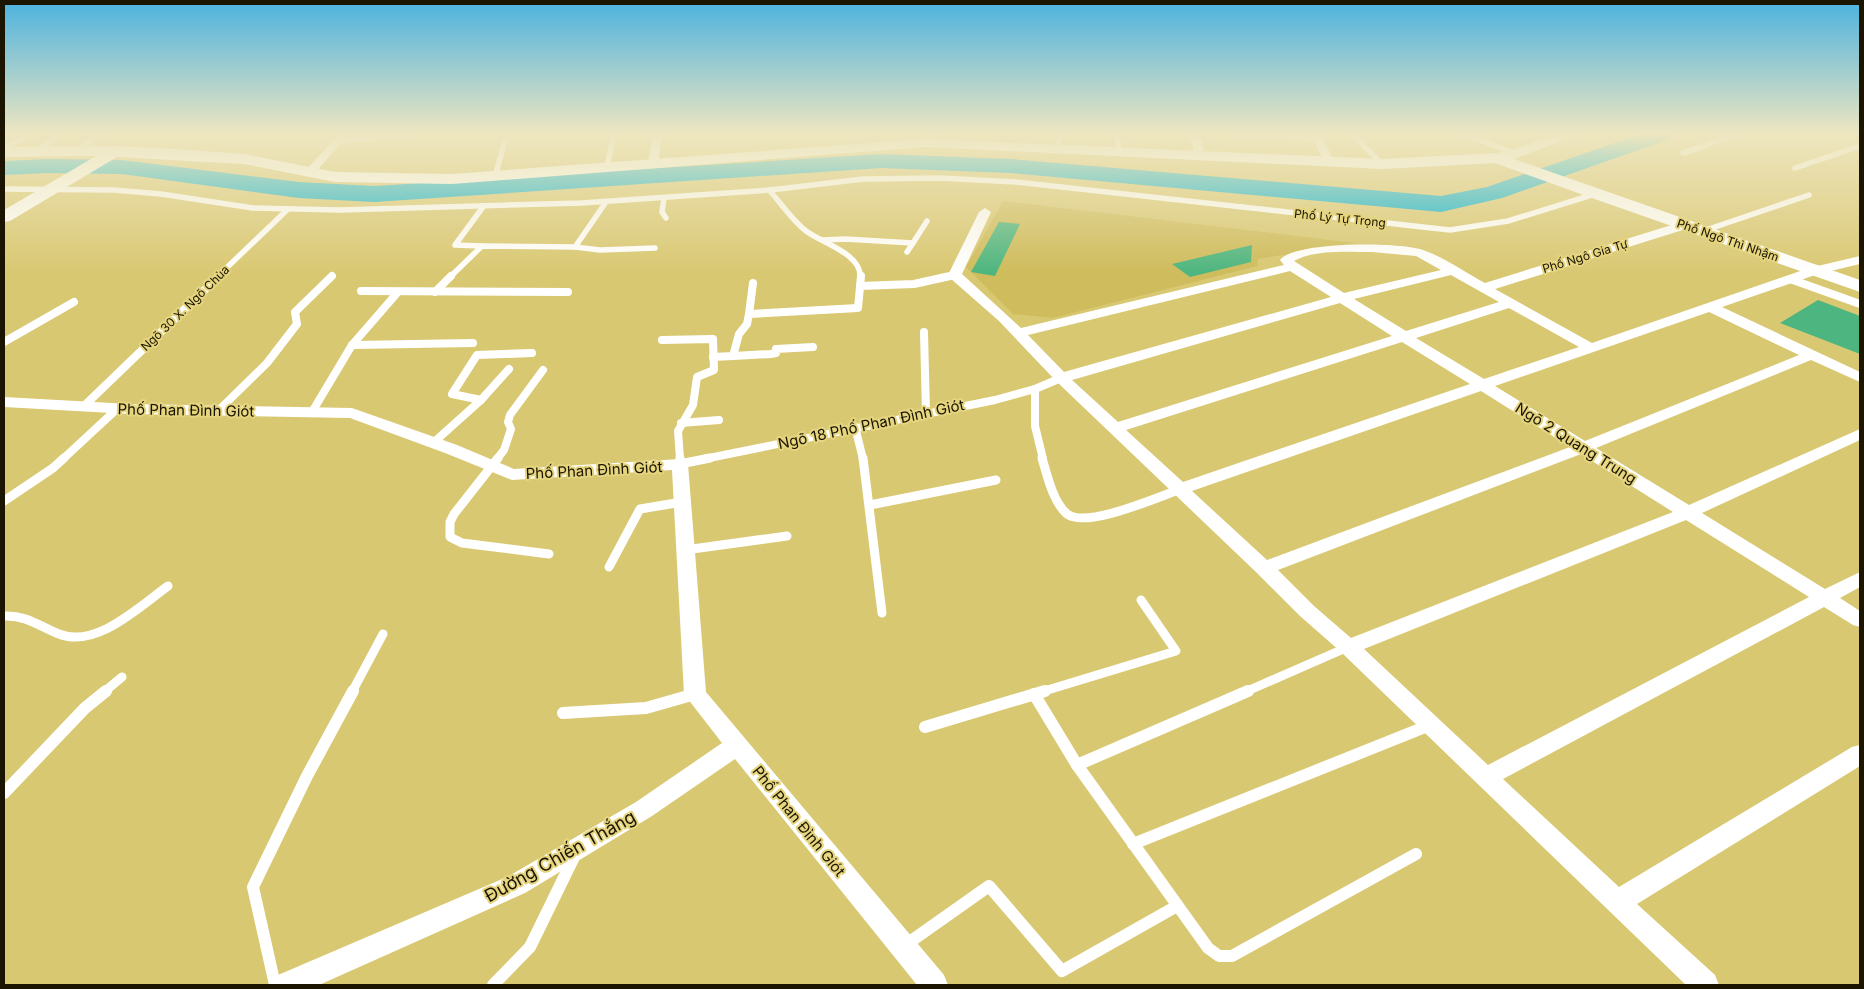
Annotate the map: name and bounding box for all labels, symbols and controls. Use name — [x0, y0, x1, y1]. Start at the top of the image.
street label: Phố Lý Tự Trọng — [1293, 206, 1387, 230]
street label: Phố Ngô Thì Nhậm — [1675, 216, 1781, 264]
street label: Phố Ngô Gia Tự — [1540, 236, 1630, 276]
street label: Ngõ 30 X. Ngõ Chùa — [138, 262, 232, 354]
street label: Ngõ 18 Phố Phan Đình Giót — [776, 395, 966, 453]
street label: Ngõ 2 Quang Trung — [1512, 398, 1640, 488]
street label: Phố Phan Đình Giót — [117, 399, 255, 421]
street label: Phố Phan Đình Giót — [525, 457, 663, 483]
street label: Phố Phan Đình Giót — [749, 762, 849, 880]
street label: Đường Chiến Thắng — [481, 806, 639, 906]

